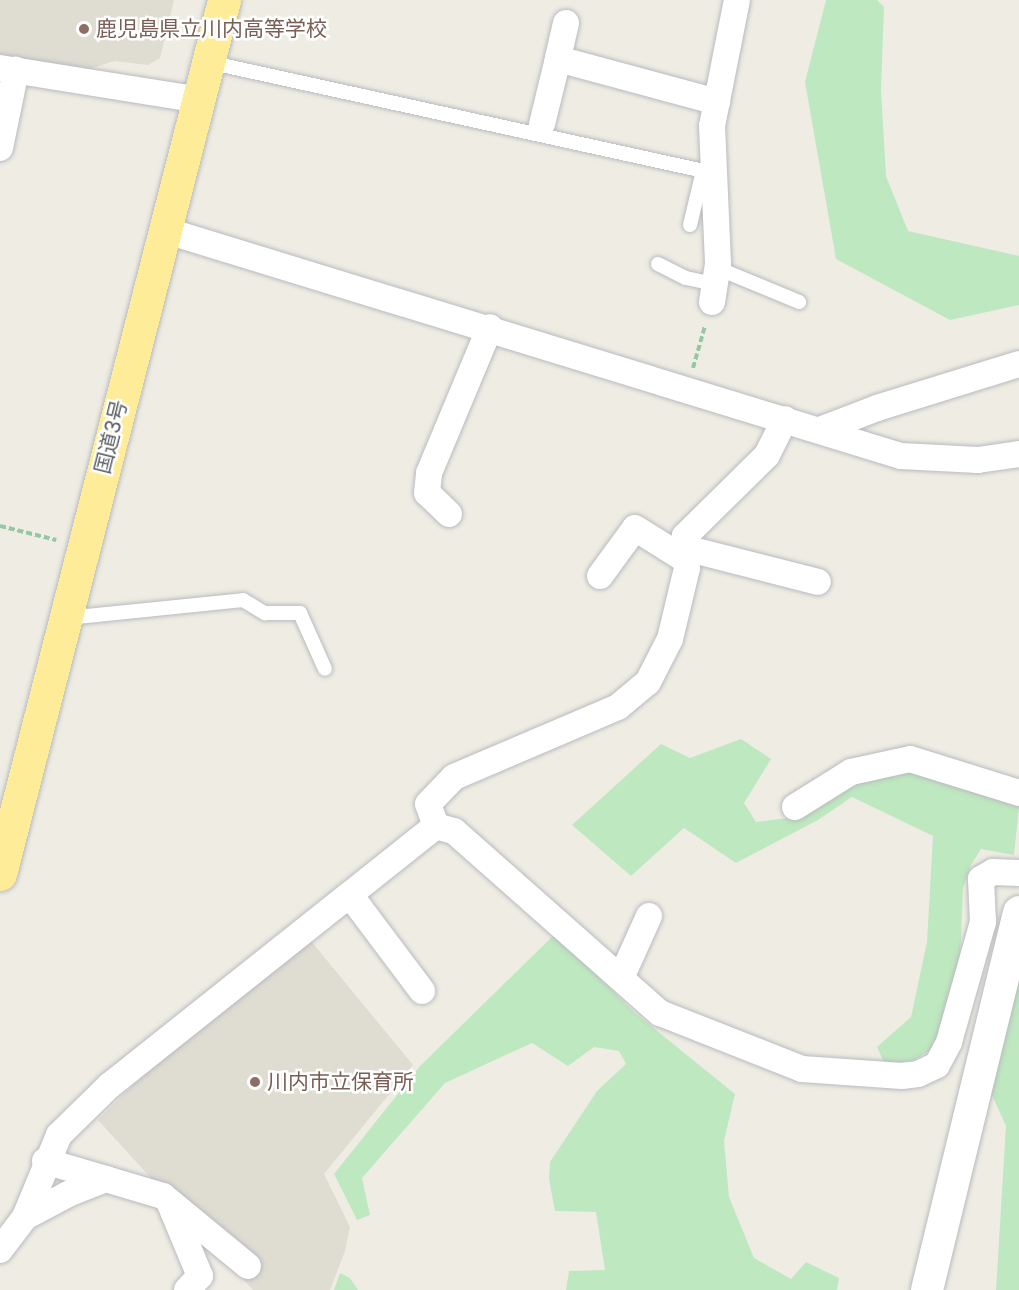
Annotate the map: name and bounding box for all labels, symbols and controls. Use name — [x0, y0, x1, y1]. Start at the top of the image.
place label: 鹿児島県立川内高等学校 — [96, 16, 327, 42]
marker: 鹿児島県立川内高等学校 — [77, 22, 91, 36]
street label: 国道3号 — [90, 397, 132, 477]
place label: 川内市立保育所 — [267, 1069, 414, 1095]
marker: 川内市立保育所 — [248, 1075, 262, 1089]

